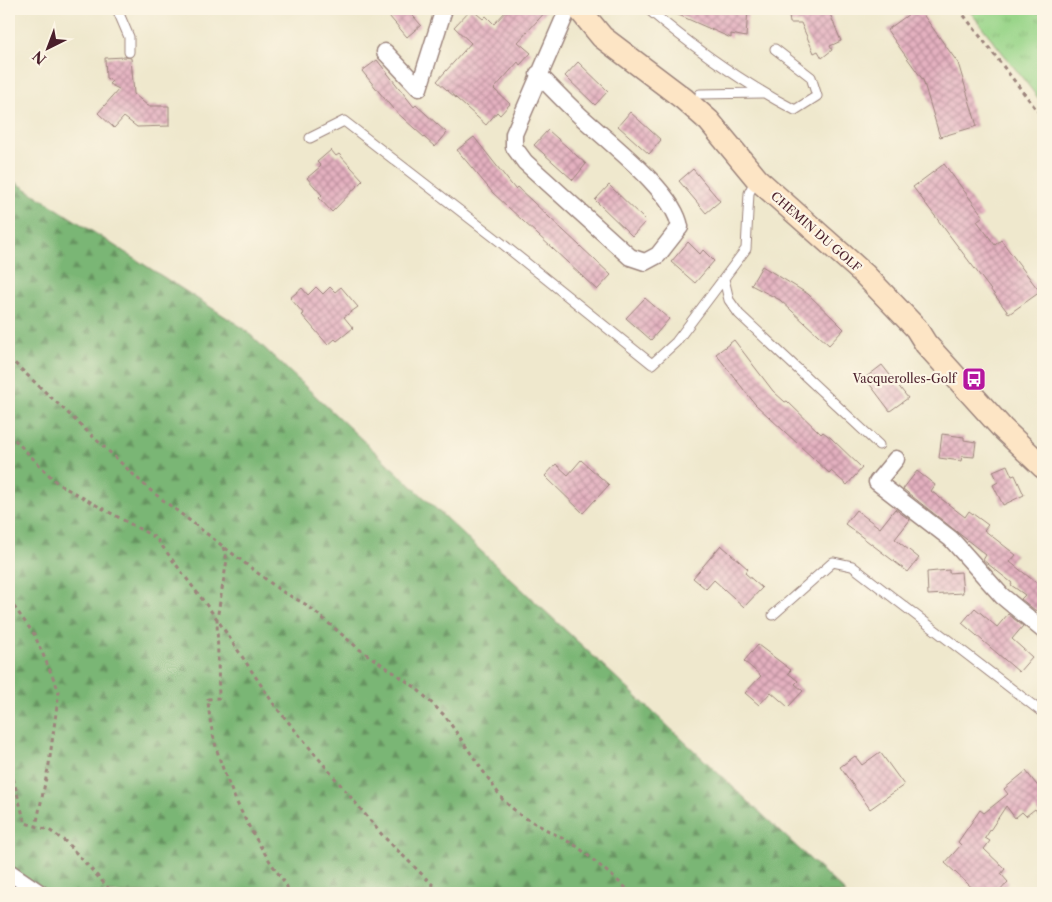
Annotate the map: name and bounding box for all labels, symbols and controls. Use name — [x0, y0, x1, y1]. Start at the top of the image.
north arrow — [22, 22, 72, 72]
text: N — [29, 47, 50, 68]
street label: CHEMIN DU GOLF — [768, 188, 865, 275]
bus stop icon: Vacquerolles-Golf — [961, 366, 987, 392]
place label: Vacquerolles-Golf — [852, 371, 958, 386]

